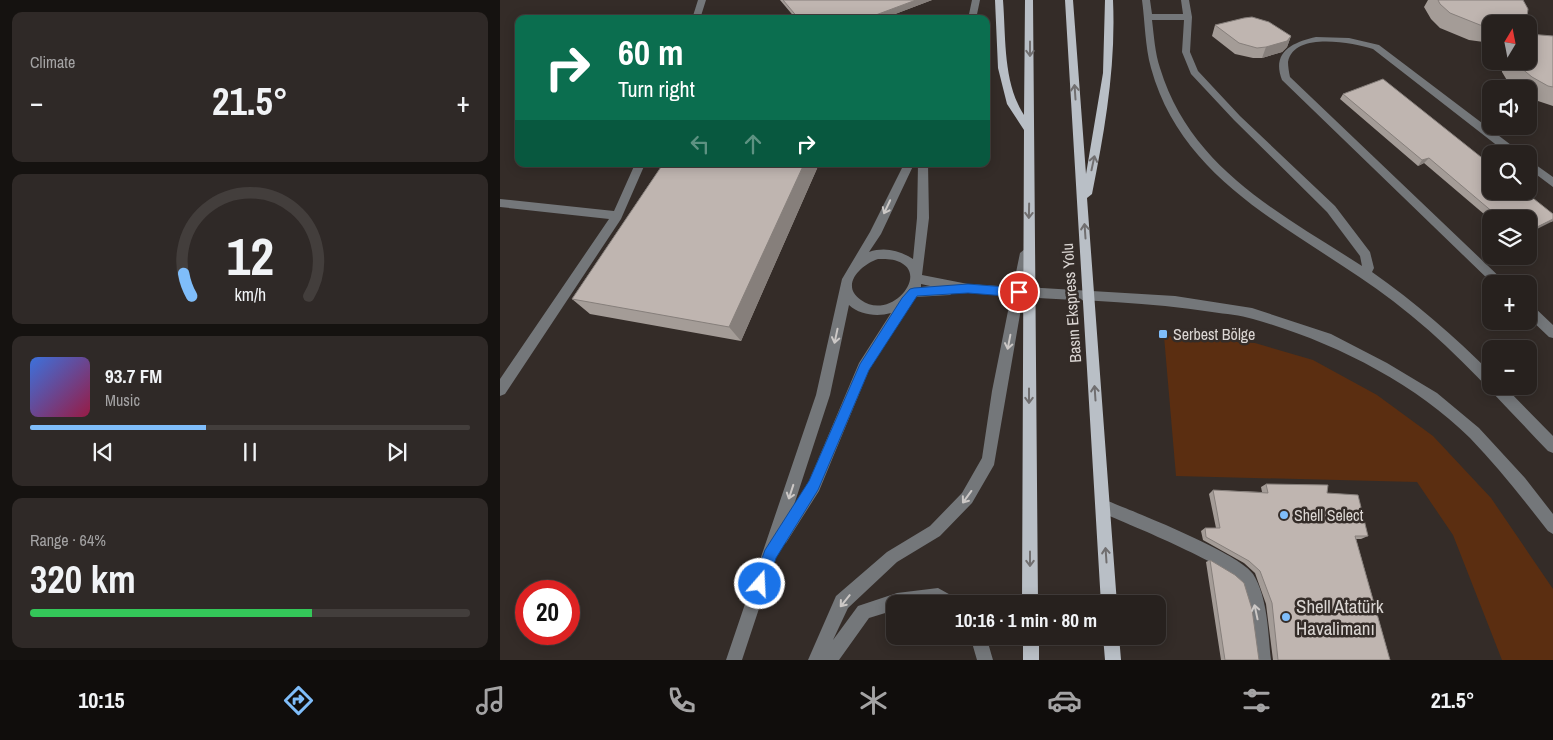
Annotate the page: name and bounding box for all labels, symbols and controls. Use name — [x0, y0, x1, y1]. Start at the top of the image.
north arrow — [1482, 15, 1538, 70]
map controls — [1482, 15, 1537, 395]
text: 60 m — [618, 29, 683, 76]
icon: right — [535, 35, 600, 100]
one-way arrow — [1025, 40, 1035, 56]
text: Climate — [30, 51, 75, 73]
text: Turn right — [618, 74, 695, 104]
text: 21.5° — [212, 76, 288, 127]
button: sound — [1482, 80, 1537, 135]
text: − — [30, 83, 43, 121]
text: + — [457, 83, 470, 121]
one-way arrow — [1071, 85, 1080, 101]
icon: left — [686, 130, 714, 158]
icon: ahead — [739, 130, 767, 158]
icon: right — [792, 130, 820, 158]
button: search — [1482, 145, 1537, 200]
one-way arrow — [1089, 156, 1098, 172]
one-way arrow — [882, 199, 892, 214]
one-way arrow — [1024, 202, 1034, 219]
button: layers — [1482, 210, 1537, 265]
text: 12 — [226, 221, 274, 291]
one-way arrow — [1080, 223, 1089, 239]
street label: Basın Ekspress Yolu — [1056, 242, 1086, 364]
pin — [998, 271, 1040, 313]
button: + — [1482, 275, 1537, 330]
icon: arrive — [1005, 278, 1033, 306]
text: km/h — [234, 283, 266, 307]
place label: Serbest Bölge — [1173, 323, 1255, 345]
one-way arrow — [830, 327, 840, 343]
marker: Serbest Bölge — [1157, 328, 1169, 340]
one-way arrow — [1003, 334, 1013, 350]
button: − — [1482, 340, 1537, 395]
text: 93.7 FM — [105, 363, 162, 389]
one-way arrow — [1091, 385, 1100, 401]
one-way arrow — [1024, 388, 1034, 404]
text: Music — [105, 389, 140, 411]
icon: previous — [89, 438, 117, 466]
icon: pause — [236, 438, 264, 466]
icon: next — [383, 438, 411, 466]
one-way arrow — [786, 484, 795, 499]
one-way arrow — [962, 490, 972, 504]
place label: Shell Select — [1294, 504, 1364, 526]
marker: Shell Select — [1278, 509, 1290, 521]
text: Range · 64% — [30, 529, 106, 551]
one-way arrow — [1101, 547, 1110, 563]
one-way arrow — [1025, 550, 1035, 567]
text: 320 km — [30, 554, 136, 605]
position arrow — [733, 557, 785, 609]
speed limit sign: 20 — [515, 580, 580, 645]
place label: Shell Atatürk Havalimanı — [1296, 593, 1384, 641]
one-way arrow — [839, 595, 850, 608]
one-way arrow — [1251, 604, 1260, 620]
text: 10:16 · 1 min · 80 m — [955, 607, 1097, 633]
marker: Shell Atatürk Havalimanı — [1280, 611, 1292, 623]
icon: directions — [281, 683, 316, 718]
icon: music — [473, 683, 508, 718]
icon: phone — [664, 683, 699, 718]
icon: climate — [856, 683, 891, 718]
icon: car — [1047, 683, 1082, 718]
icon: filters — [1239, 683, 1274, 718]
text: 10:15 — [78, 685, 124, 715]
text: 21.5° — [1431, 685, 1475, 715]

